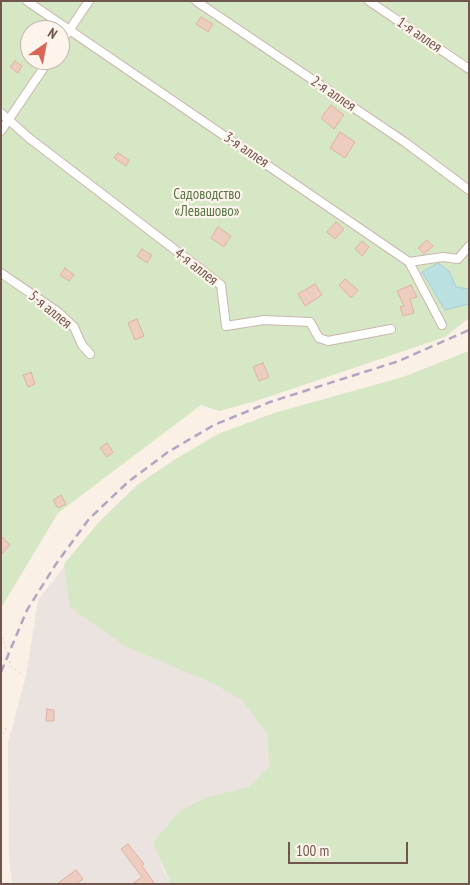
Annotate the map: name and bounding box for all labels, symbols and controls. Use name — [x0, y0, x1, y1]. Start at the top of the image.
street label: 1-я аллея — [393, 13, 445, 57]
north arrow — [20, 20, 70, 70]
text: N — [45, 24, 61, 43]
street label: 2-я аллея — [307, 72, 359, 116]
street label: 3-я аллея — [220, 128, 272, 172]
park label: Садоводство «Левашово» — [173, 186, 241, 221]
street label: 4-я аллея — [171, 244, 221, 290]
street label: 5-я аллея — [25, 287, 75, 333]
scale bar — [290, 832, 410, 864]
text: 100 m — [296, 841, 329, 860]

